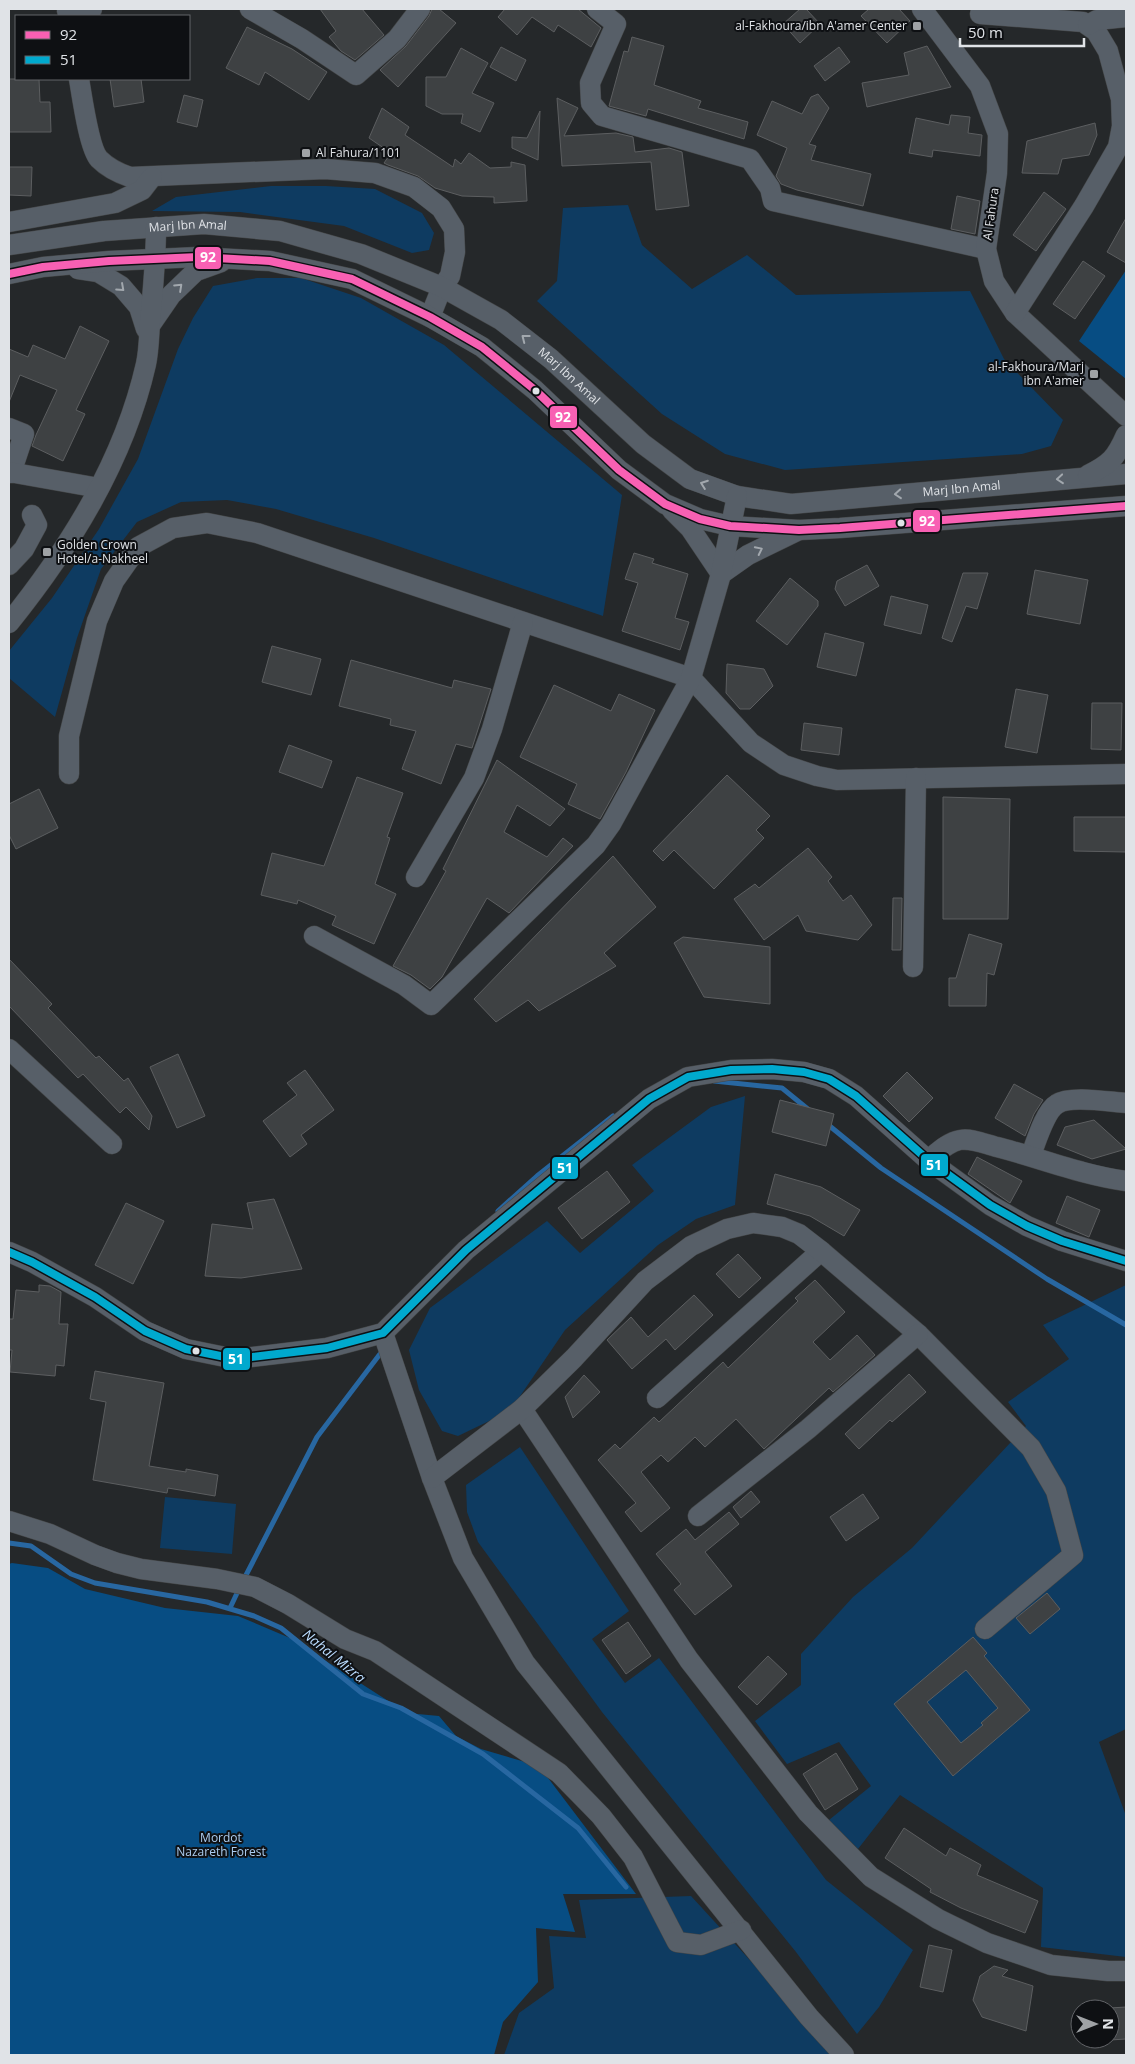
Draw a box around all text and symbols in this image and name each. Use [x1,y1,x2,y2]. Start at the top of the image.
legend [15,15,190,80]
scale bar [960,15,1084,47]
place label: al-Fakhoura/ibn A'amer Center [735,17,907,34]
marker: al-Fakhoura/ibn A'amer Center [911,20,923,32]
text: 50 m [968,22,1003,42]
text: 92 [60,24,77,44]
text: 51 [60,49,77,69]
place label: Al Fahura/1101 [316,144,401,161]
marker: Al Fahura/1101 [300,147,312,159]
street label: Al Fahura [978,187,1003,241]
street label: Marj Ibn Amal [148,215,228,236]
line badge: 92 [194,246,222,270]
text: 92 [200,247,216,266]
one-way arrow [116,283,125,292]
one-way arrow [174,284,183,293]
one-way arrow [521,335,530,344]
street label: Marj Ibn Amal [535,343,604,408]
place label: al-Fakhoura/Marj ibn A'amer [988,358,1084,389]
marker: al-Fakhoura/Marj ibn A'amer [1088,368,1100,380]
unlabelled marker [531,386,541,396]
line badge: 92 [549,405,578,429]
text: 92 [555,407,571,426]
one-way arrow [1056,473,1064,484]
street label: Marj Ibn Amal [922,476,1001,500]
one-way arrow [700,480,709,490]
one-way arrow [894,489,902,500]
line badge: 92 [912,509,941,533]
text: 92 [919,511,935,530]
unlabelled marker [896,518,906,528]
place label: Golden Crown Hotel/a-Nakheel [57,536,148,567]
marker: Golden Crown Hotel/a-Nakheel [41,546,53,558]
one-way arrow [753,546,762,556]
line badge: 51 [920,1153,949,1177]
text: 51 [926,1155,942,1174]
line badge: 51 [551,1156,579,1180]
text: 51 [557,1158,573,1177]
unlabelled marker [191,1346,201,1356]
line badge: 51 [222,1347,251,1371]
text: 51 [228,1349,244,1368]
water label: Nahal Mizra [299,1624,370,1687]
park label: Mordot Nazareth Forest [176,1829,266,1860]
north arrow [1070,1999,1120,2049]
text: N [1099,2018,1118,2030]

